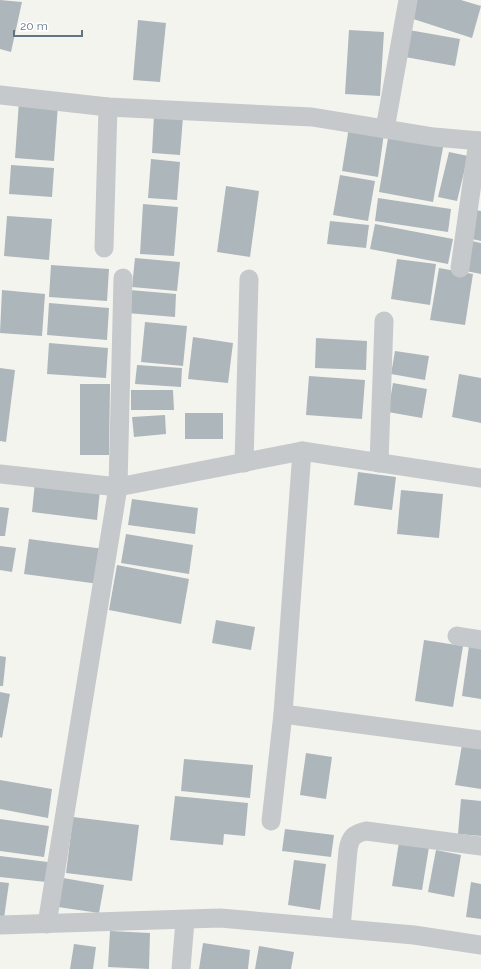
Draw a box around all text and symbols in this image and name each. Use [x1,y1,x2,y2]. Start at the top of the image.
scale bar [14,12,82,38]
text: 20 m [20,19,48,33]

